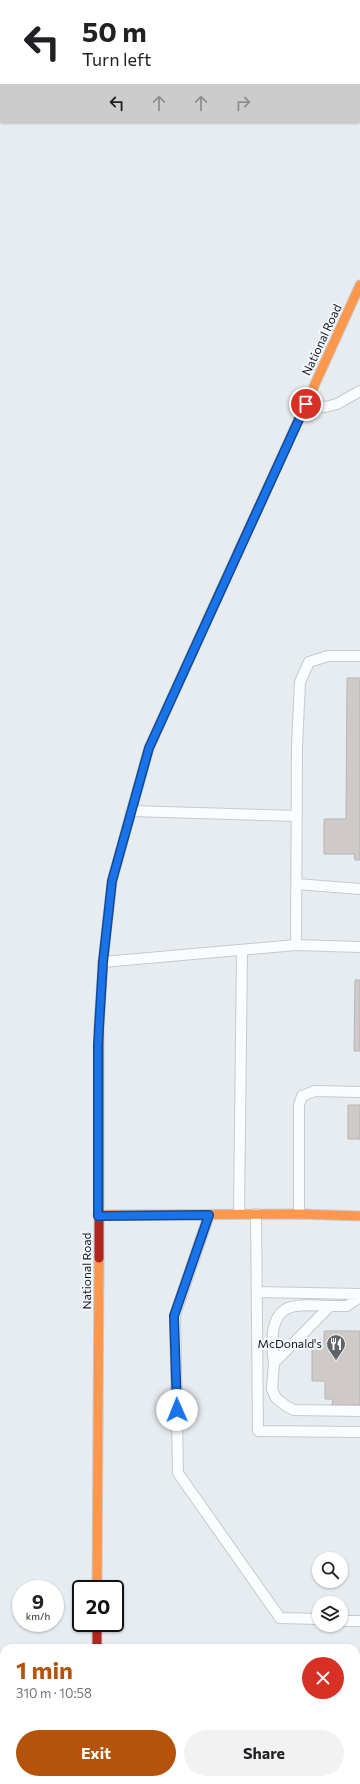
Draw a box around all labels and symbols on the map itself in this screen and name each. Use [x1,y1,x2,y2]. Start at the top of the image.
street label: National Road [298,302,344,377]
pin [289,387,323,421]
street label: National Road [79,1232,93,1310]
restaurant icon: McDonald's [325,1333,347,1361]
place label: McDonald's [258,1336,322,1350]
position arrow [156,1389,198,1431]
speed limit sign: 20 [72,1580,124,1632]

